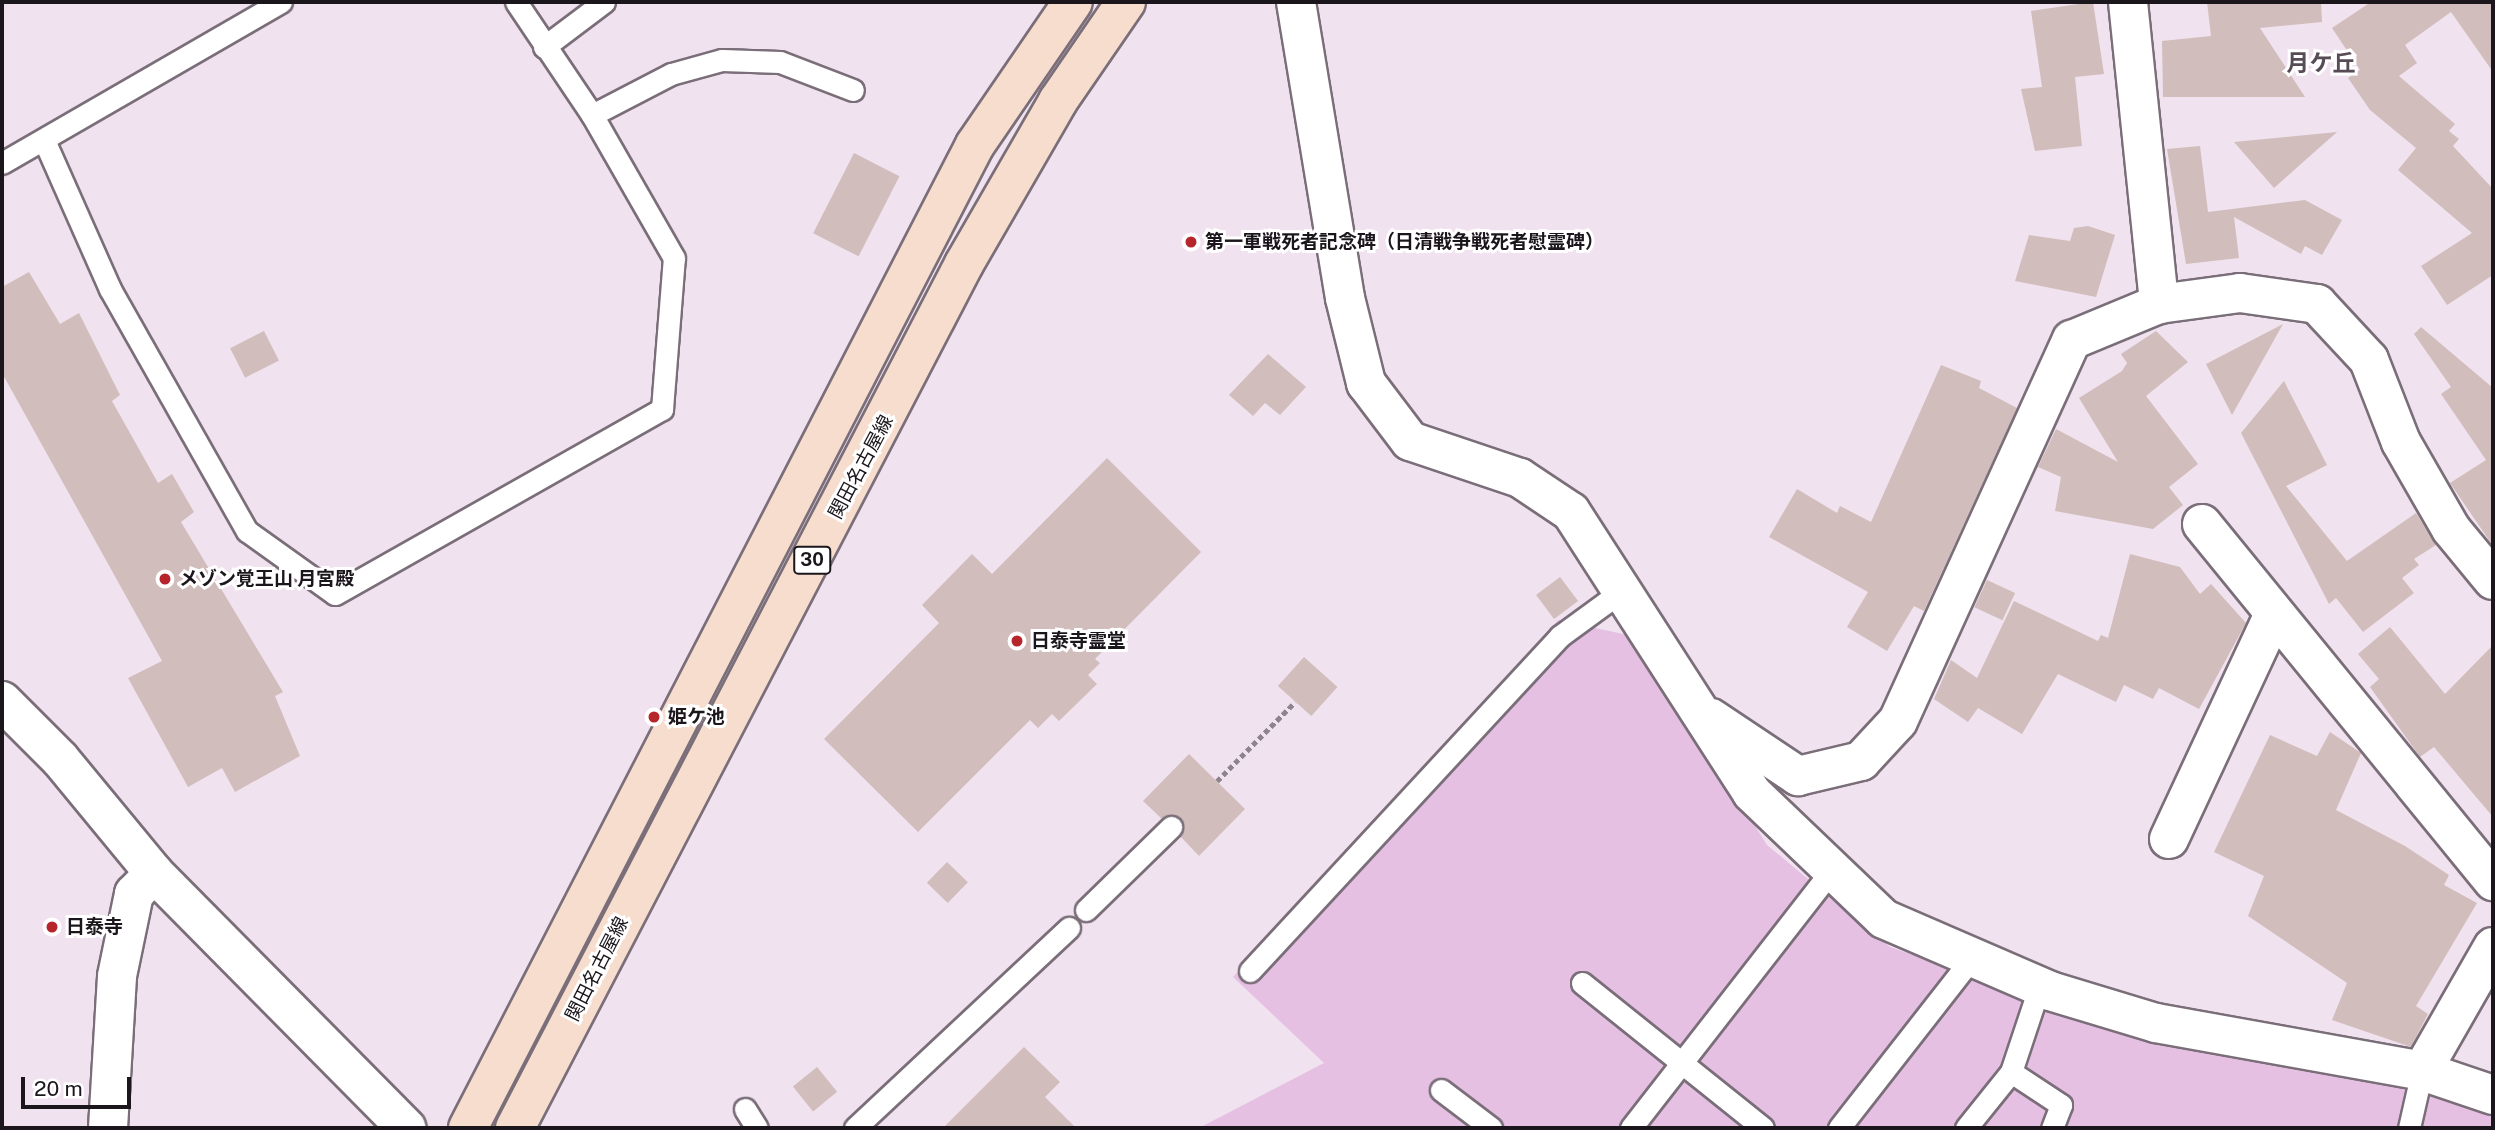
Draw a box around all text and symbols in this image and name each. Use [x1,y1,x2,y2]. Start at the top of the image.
district label: 月ケ丘 [2287,49,2355,77]
place label: 第一軍戦死者記念碑（日清戦争戦死者慰霊碑） [1205,231,1604,253]
marker: 第一軍戦死者記念碑（日清戦争戦死者慰霊碑） [1183,234,1199,250]
street label: 関田名古屋線 [824,411,898,523]
road number: 30 [793,546,831,574]
place label: メゾン覚王山 月宮殿 [179,568,354,590]
marker: メゾン覚王山 月宮殿 [157,571,173,587]
place label: 日泰寺霊堂 [1031,630,1126,652]
marker: 日泰寺霊堂 [1009,633,1025,649]
place label: 姫ケ池 [668,706,725,728]
marker: 姫ケ池 [646,709,662,725]
street label: 関田名古屋線 [561,913,633,1025]
place label: 日泰寺 [66,916,123,938]
marker: 日泰寺 [44,919,60,935]
scale bar [24,1064,135,1108]
text: 20 m [34,1076,83,1101]

